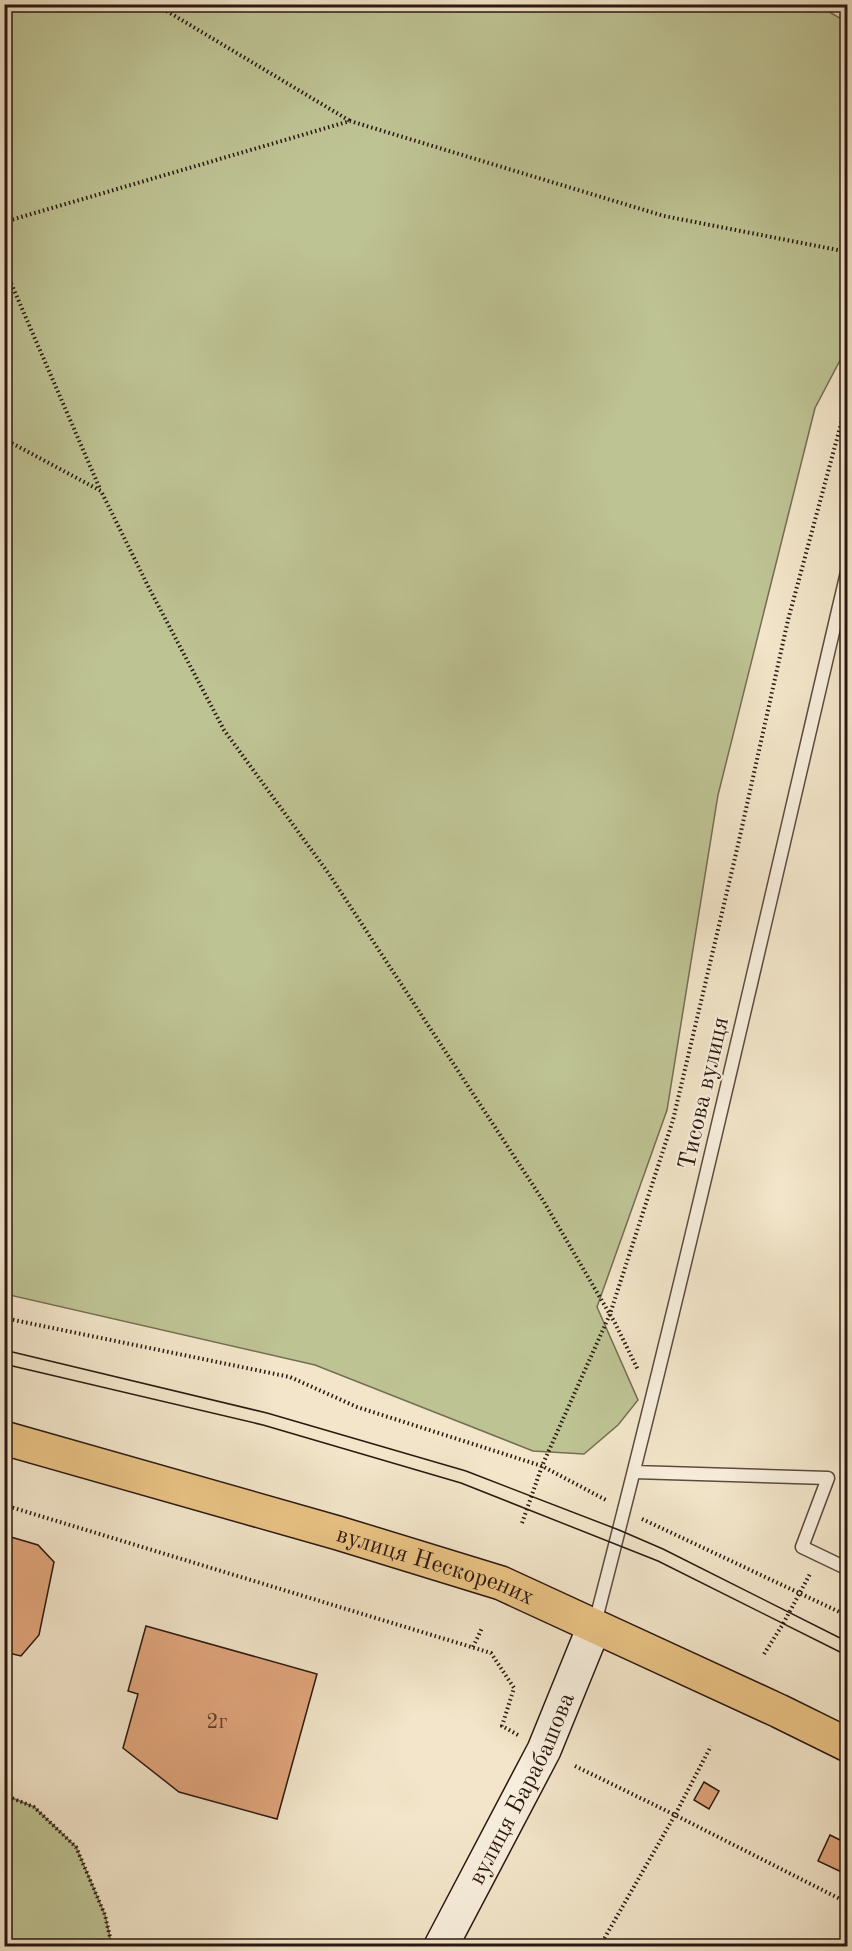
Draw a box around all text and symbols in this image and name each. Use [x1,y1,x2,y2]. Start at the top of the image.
street label: Тисова вулиця [676,1015,734,1172]
street label: вулиця Нескорених [333,1523,538,1611]
street label: вулиця Барабашова [465,1690,580,1889]
house number: 2г [206,1712,228,1733]

